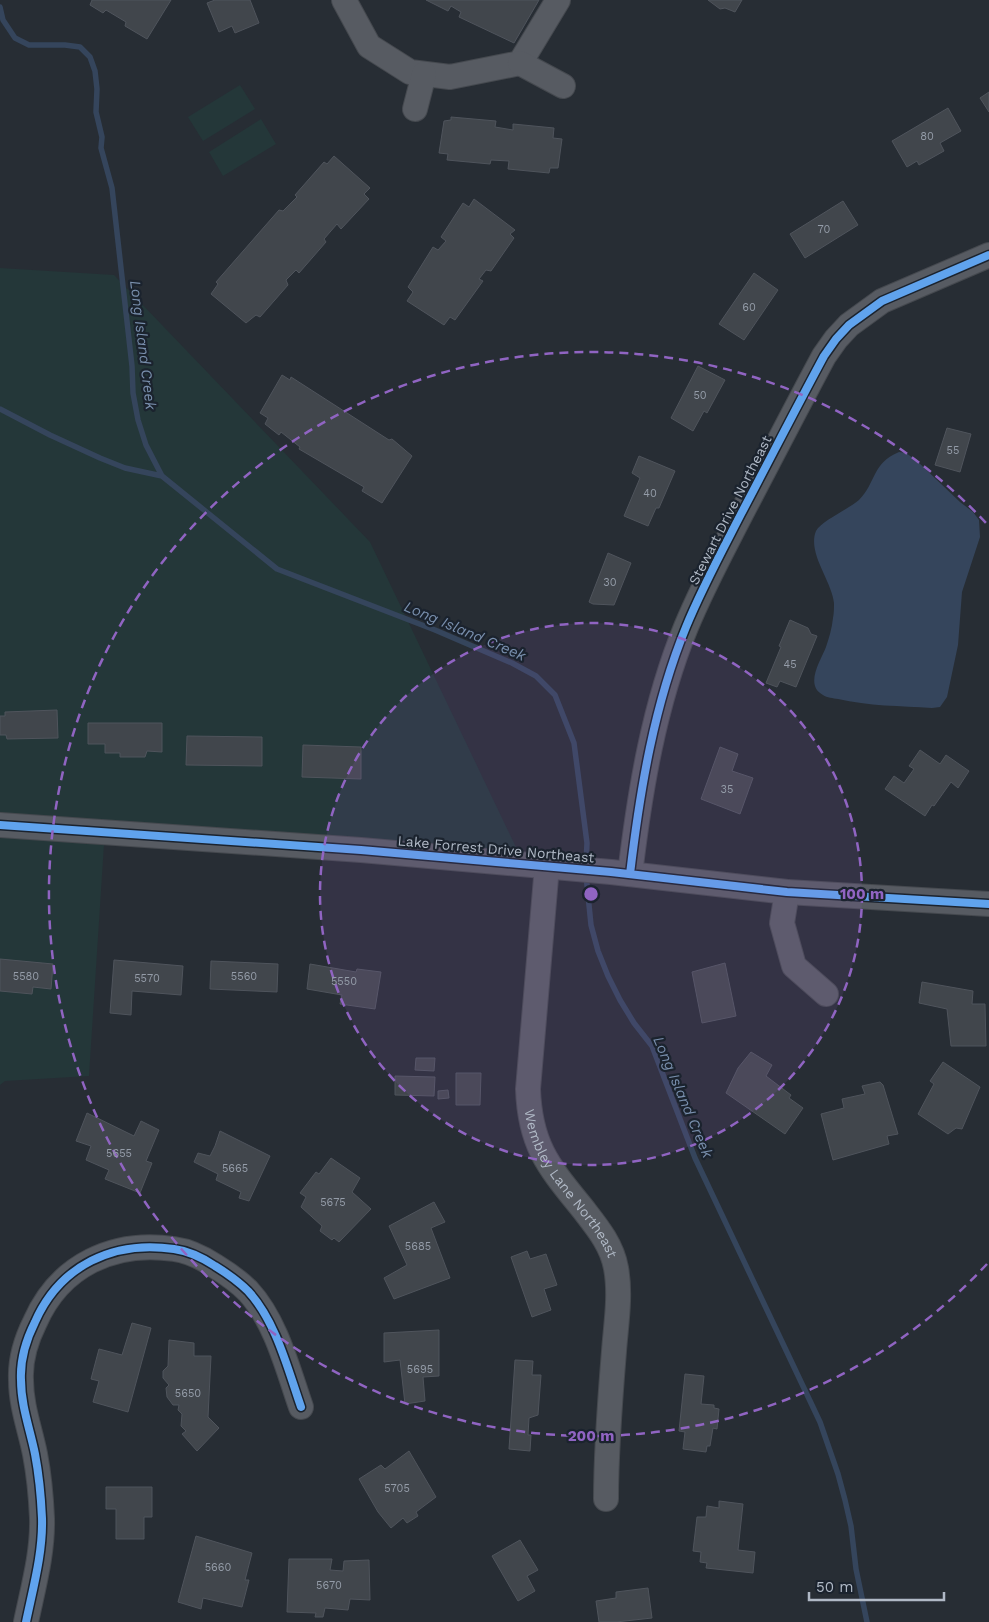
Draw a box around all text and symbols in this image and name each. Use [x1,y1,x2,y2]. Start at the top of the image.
house number: 80 [920,130,934,143]
house number: 70 [818,223,831,236]
water label: Long Island Creek [126,279,160,412]
house number: 60 [742,301,756,314]
house number: 50 [693,389,707,402]
street label: Stewart Drive Northeast [685,433,775,587]
house number: 55 [947,444,959,457]
house number: 40 [643,487,657,500]
house number: 30 [603,576,617,589]
water label: Long Island Creek [401,597,529,665]
house number: 45 [783,658,797,671]
house number: 35 [721,783,733,796]
street label: Lake Forrest Drive Northeast [397,832,595,866]
centre of rings [582,885,600,903]
text: 100 m [840,885,884,903]
house number: 5580 [13,970,39,983]
house number: 5560 [231,970,257,983]
house number: 5570 [134,972,160,985]
house number: 5550 [331,975,357,988]
water label: Long Island Creek [649,1033,717,1161]
street label: Wembley Lane Northeast [522,1108,621,1260]
house number: 5655 [106,1147,132,1160]
house number: 5665 [222,1162,248,1175]
house number: 5675 [320,1196,346,1209]
house number: 5685 [405,1240,431,1253]
house number: 5695 [407,1363,433,1376]
house number: 5650 [175,1387,201,1400]
text: 200 m [568,1427,614,1445]
house number: 5705 [384,1482,410,1495]
house number: 5660 [205,1561,231,1574]
scale bar [809,1570,944,1602]
text: 50 m [816,1578,853,1596]
house number: 5670 [316,1579,342,1592]

